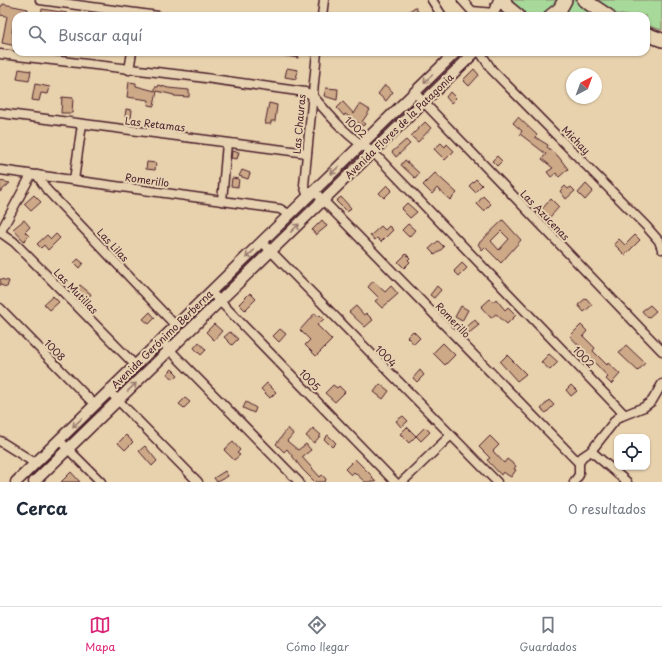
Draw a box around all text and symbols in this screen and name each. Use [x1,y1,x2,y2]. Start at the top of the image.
search box [12,12,650,56]
icon: search [26,23,48,45]
text: Buscar aquí [58,23,142,46]
north arrow [566,68,602,104]
street label: Avenida Flores de la Patagonia [341,69,457,182]
one-way arrow [423,74,433,84]
street label: Las Chauras [288,93,309,154]
street label: Las Retamas [124,112,186,135]
street label: 1002 [342,113,371,141]
street label: Michay [558,122,594,158]
one-way arrow [330,165,340,175]
street label: Romerillo [124,169,171,190]
street label: Las Azucenas [517,186,574,244]
one-way arrow [290,223,300,233]
street label: Las Lilas [94,225,133,265]
one-way arrow [245,249,255,259]
street label: Las Mutillas [51,265,102,317]
street label: Avenida Gerónimo Berberna [107,285,216,391]
street label: Romerillo [432,298,475,341]
street label: 1008 [41,336,69,364]
street label: 1004 [372,341,401,370]
street label: 1002 [570,342,599,371]
street label: 1005 [296,366,324,394]
one-way arrow [127,383,137,392]
one-way arrow [72,418,82,427]
map controls [614,434,650,470]
button: locate [614,434,650,470]
text: Cerca [16,495,67,521]
text: 0 resultados [568,499,646,518]
tab: Mapa [85,614,116,655]
tab: Cómo llegar [286,614,349,655]
tab: Guardados [519,614,577,655]

